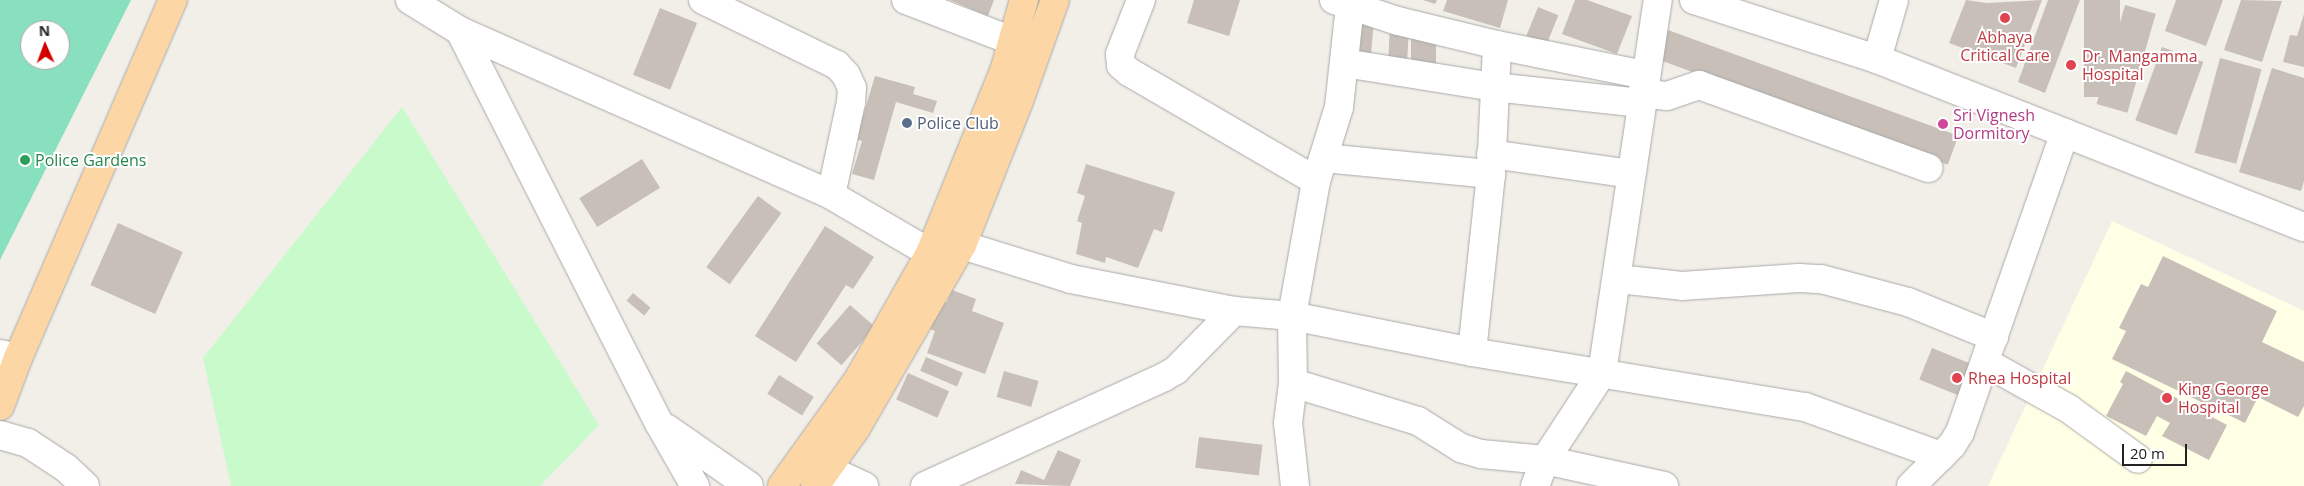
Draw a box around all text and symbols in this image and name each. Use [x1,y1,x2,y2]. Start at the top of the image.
marker: Abhaya Critical Care [1998,11,2012,25]
north arrow [20,20,70,70]
text: N [38,21,51,40]
place label: Abhaya Critical Care [1960,27,2050,65]
place label: Dr. Mangamma Hospital [2082,46,2198,84]
marker: Dr. Mangamma Hospital [2064,58,2078,72]
place label: Sri Vignesh Dormitory [1953,105,2035,143]
place label: Police Club [917,113,999,133]
marker: Police Club [901,117,913,129]
marker: Sri Vignesh Dormitory [1937,118,1949,130]
place label: Police Gardens [35,150,146,170]
marker: Police Gardens [19,154,31,166]
place label: Rhea Hospital [1968,368,2071,388]
marker: Rhea Hospital [1950,371,1964,385]
place label: King George Hospital [2178,379,2269,417]
marker: King George Hospital [2160,391,2174,405]
scale bar [2124,434,2189,466]
text: 20 m [2130,443,2165,463]

